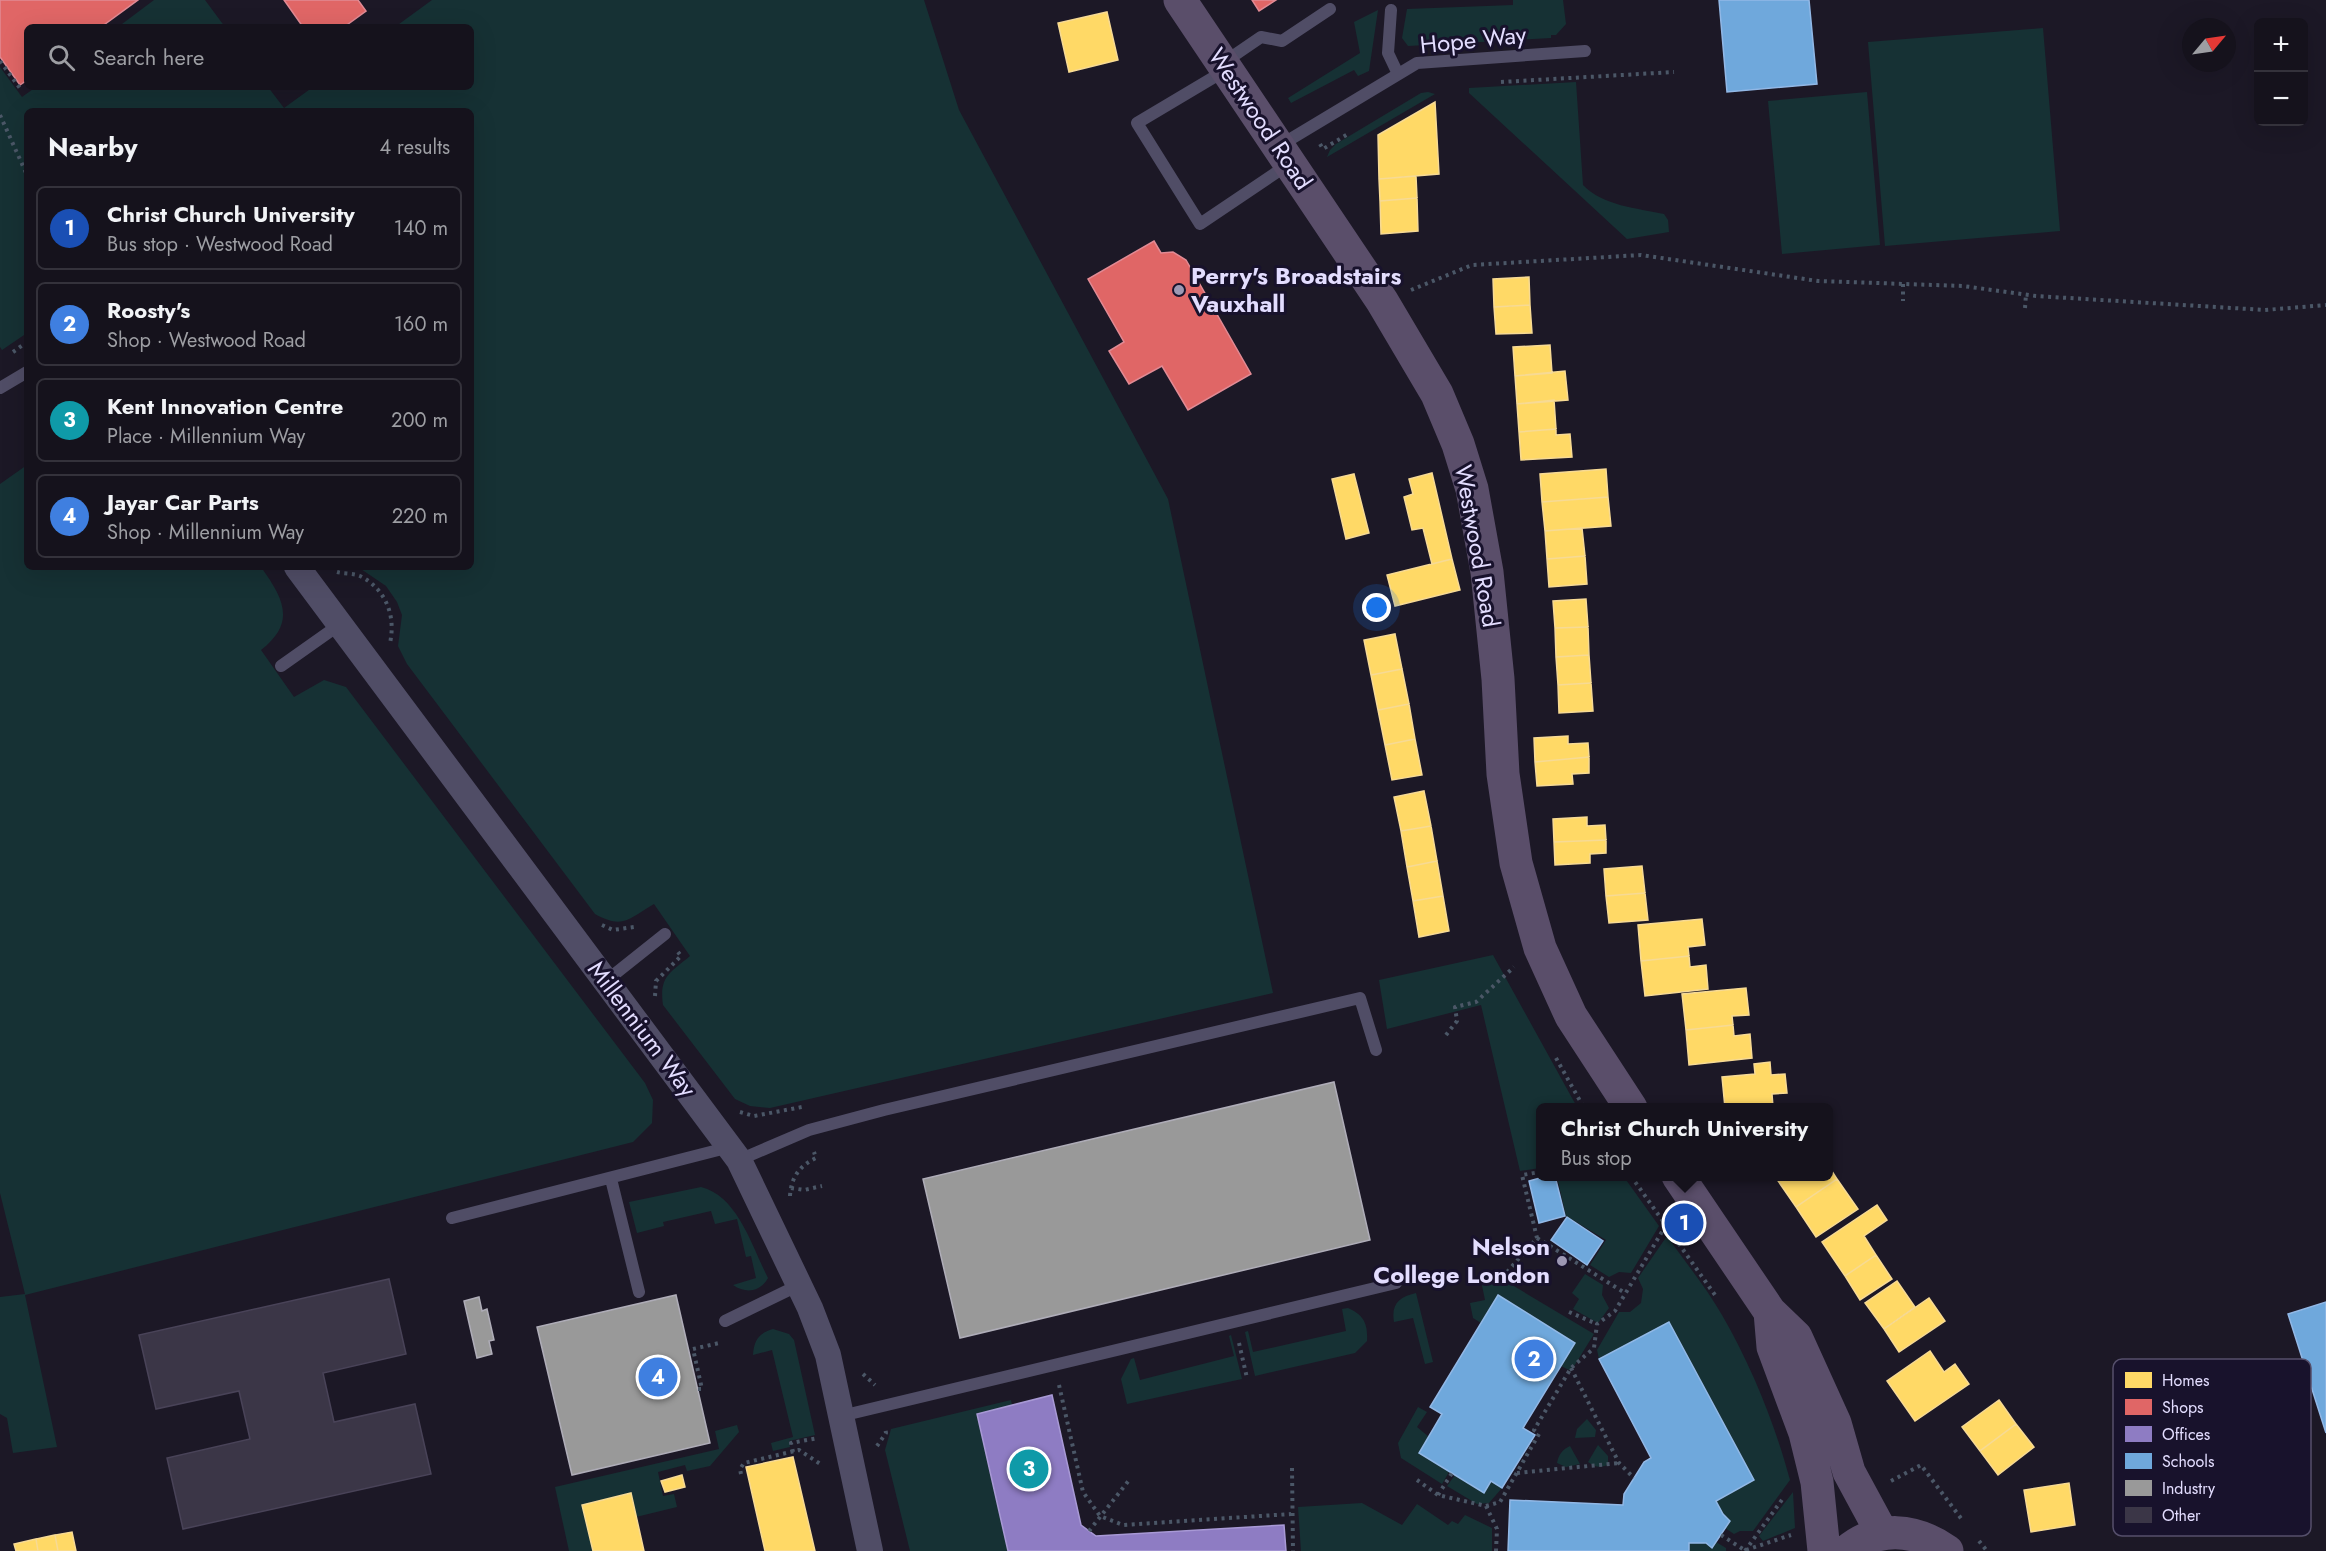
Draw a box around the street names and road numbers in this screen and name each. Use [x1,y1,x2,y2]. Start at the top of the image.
street label: Hope Way [1418,16,1528,62]
street label: Westwood Road [1200,41,1321,197]
street label: Westwood Road [1446,462,1509,630]
street label: Millennium Way [580,953,706,1104]

